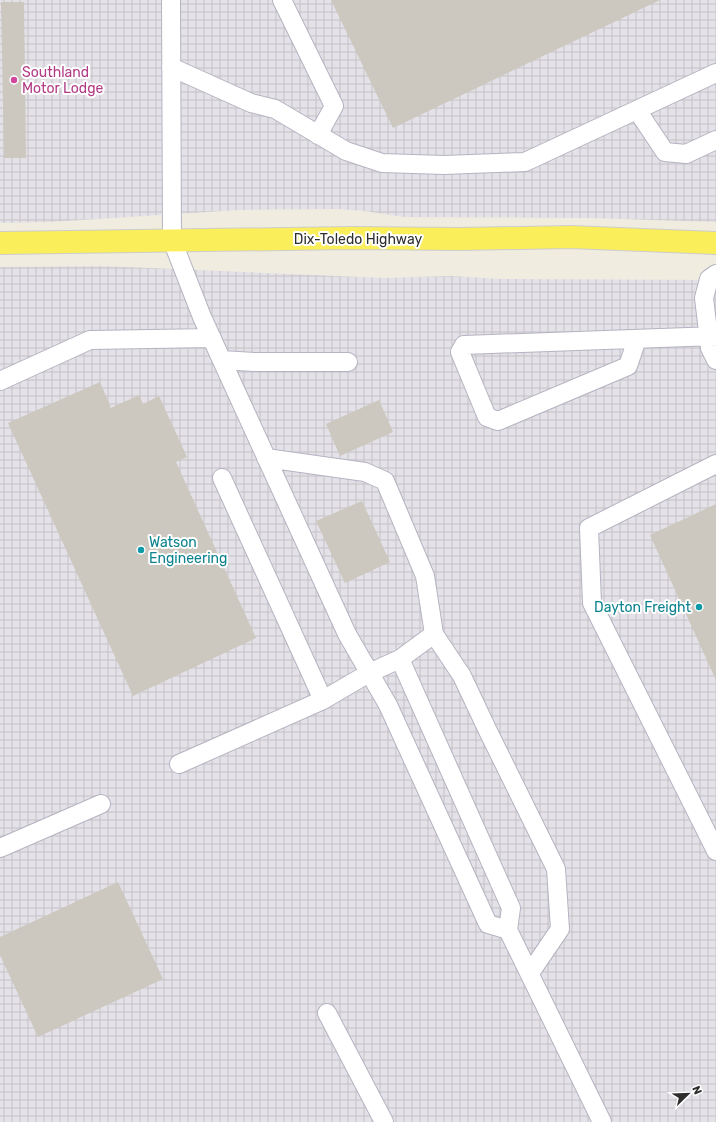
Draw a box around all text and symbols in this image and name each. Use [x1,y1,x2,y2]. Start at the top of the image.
place label: Southland Motor Lodge [22,64,103,97]
marker: Southland Motor Lodge [9,75,19,85]
street label: Dix-Toledo Highway [294,231,422,248]
place label: Watson Engineering [149,534,227,567]
marker: Watson Engineering [136,545,146,555]
place label: Dayton Freight [594,599,692,616]
marker: Dayton Freight [694,602,704,612]
north arrow [668,1074,708,1114]
text: N [689,1084,704,1097]

